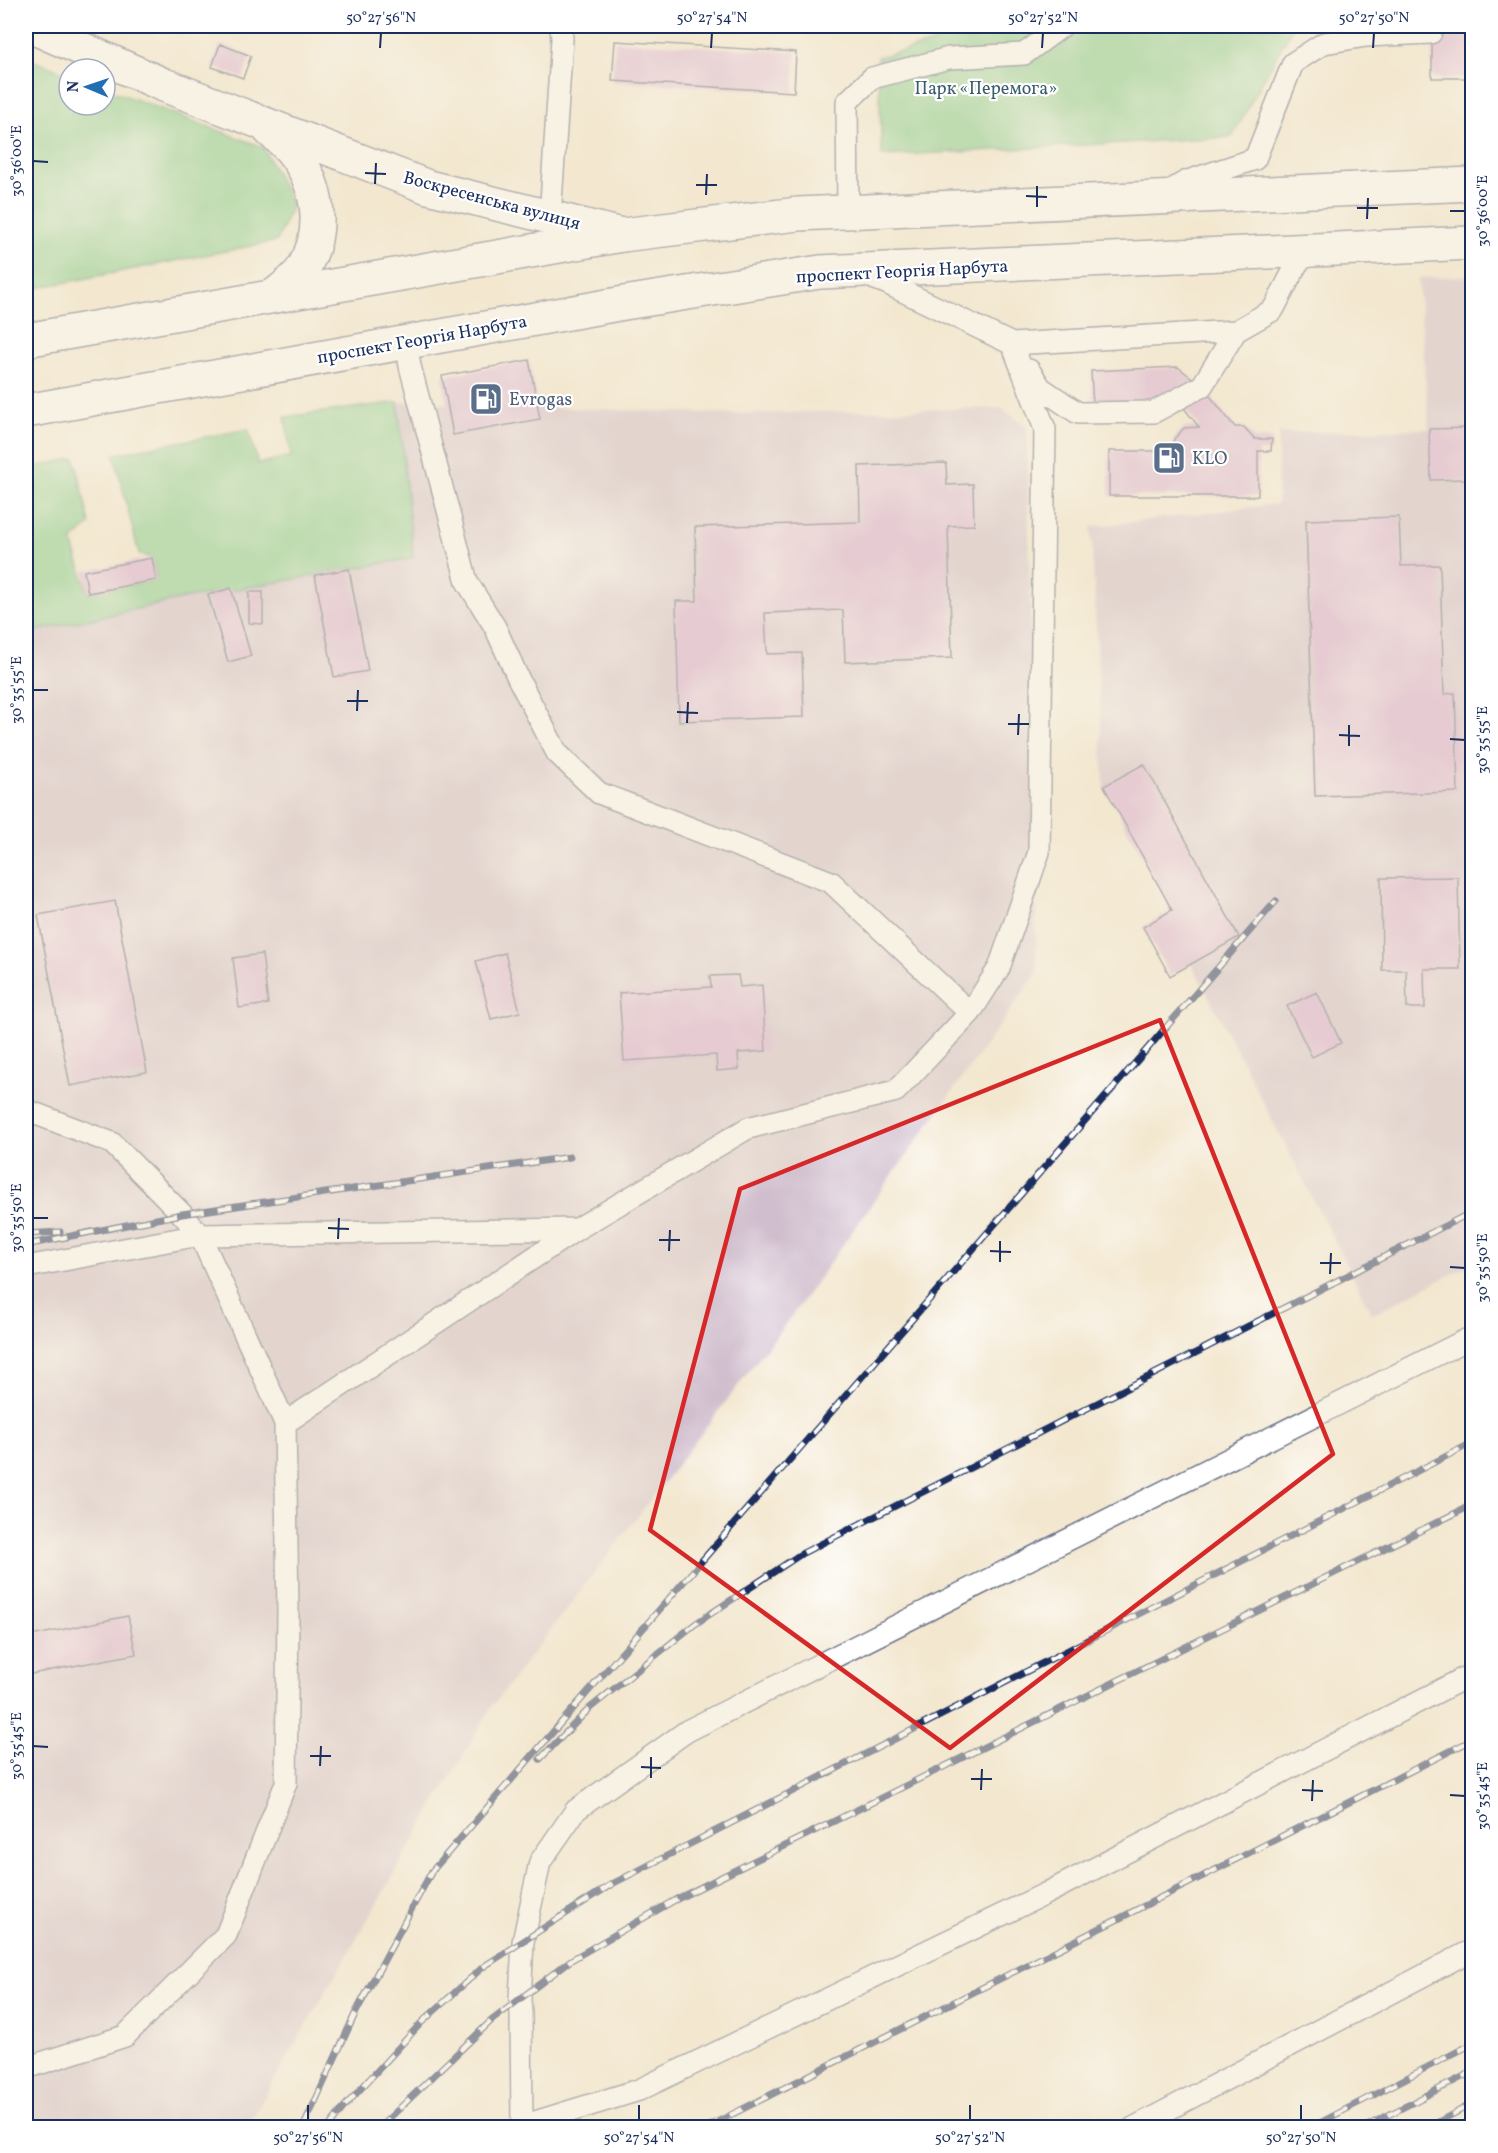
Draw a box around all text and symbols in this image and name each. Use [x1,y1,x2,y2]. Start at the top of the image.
text: 50°27'56"N [346,8,416,29]
text: 50°27'54"N [676,8,748,29]
text: 50°27'52"N [1008,8,1078,29]
text: 50°27'50"N [1339,8,1409,29]
north arrow [57,57,117,117]
park label: Парк «Перемога» [915,77,1057,102]
text: N [63,80,85,93]
text: 30°36'00"E [7,125,28,197]
street label: Воскресенська вулиця [400,166,583,237]
text: 30°36'00"E [1473,175,1494,247]
street label: проспект Георгія Нарбута [795,254,1009,291]
street label: проспект Георгія Нарбута [315,310,529,371]
fuel station icon: Evrogas [468,381,504,417]
place label: Evrogas [509,388,572,413]
fuel station icon: KLO [1151,440,1187,476]
place label: KLO [1192,447,1227,472]
text: 30°35'55"E [7,656,28,724]
text: 30°35'55"E [1473,706,1494,774]
text: 30°35'50"E [7,1183,28,1253]
text: 30°35'50"E [1473,1233,1494,1303]
text: 30°35'45"E [7,1712,28,1780]
text: 30°35'45"E [1473,1762,1494,1830]
text: 50°27'56"N [273,2128,343,2149]
text: 50°27'54"N [603,2128,675,2149]
text: 50°27'52"N [935,2128,1005,2149]
text: 50°27'50"N [1266,2128,1336,2149]

